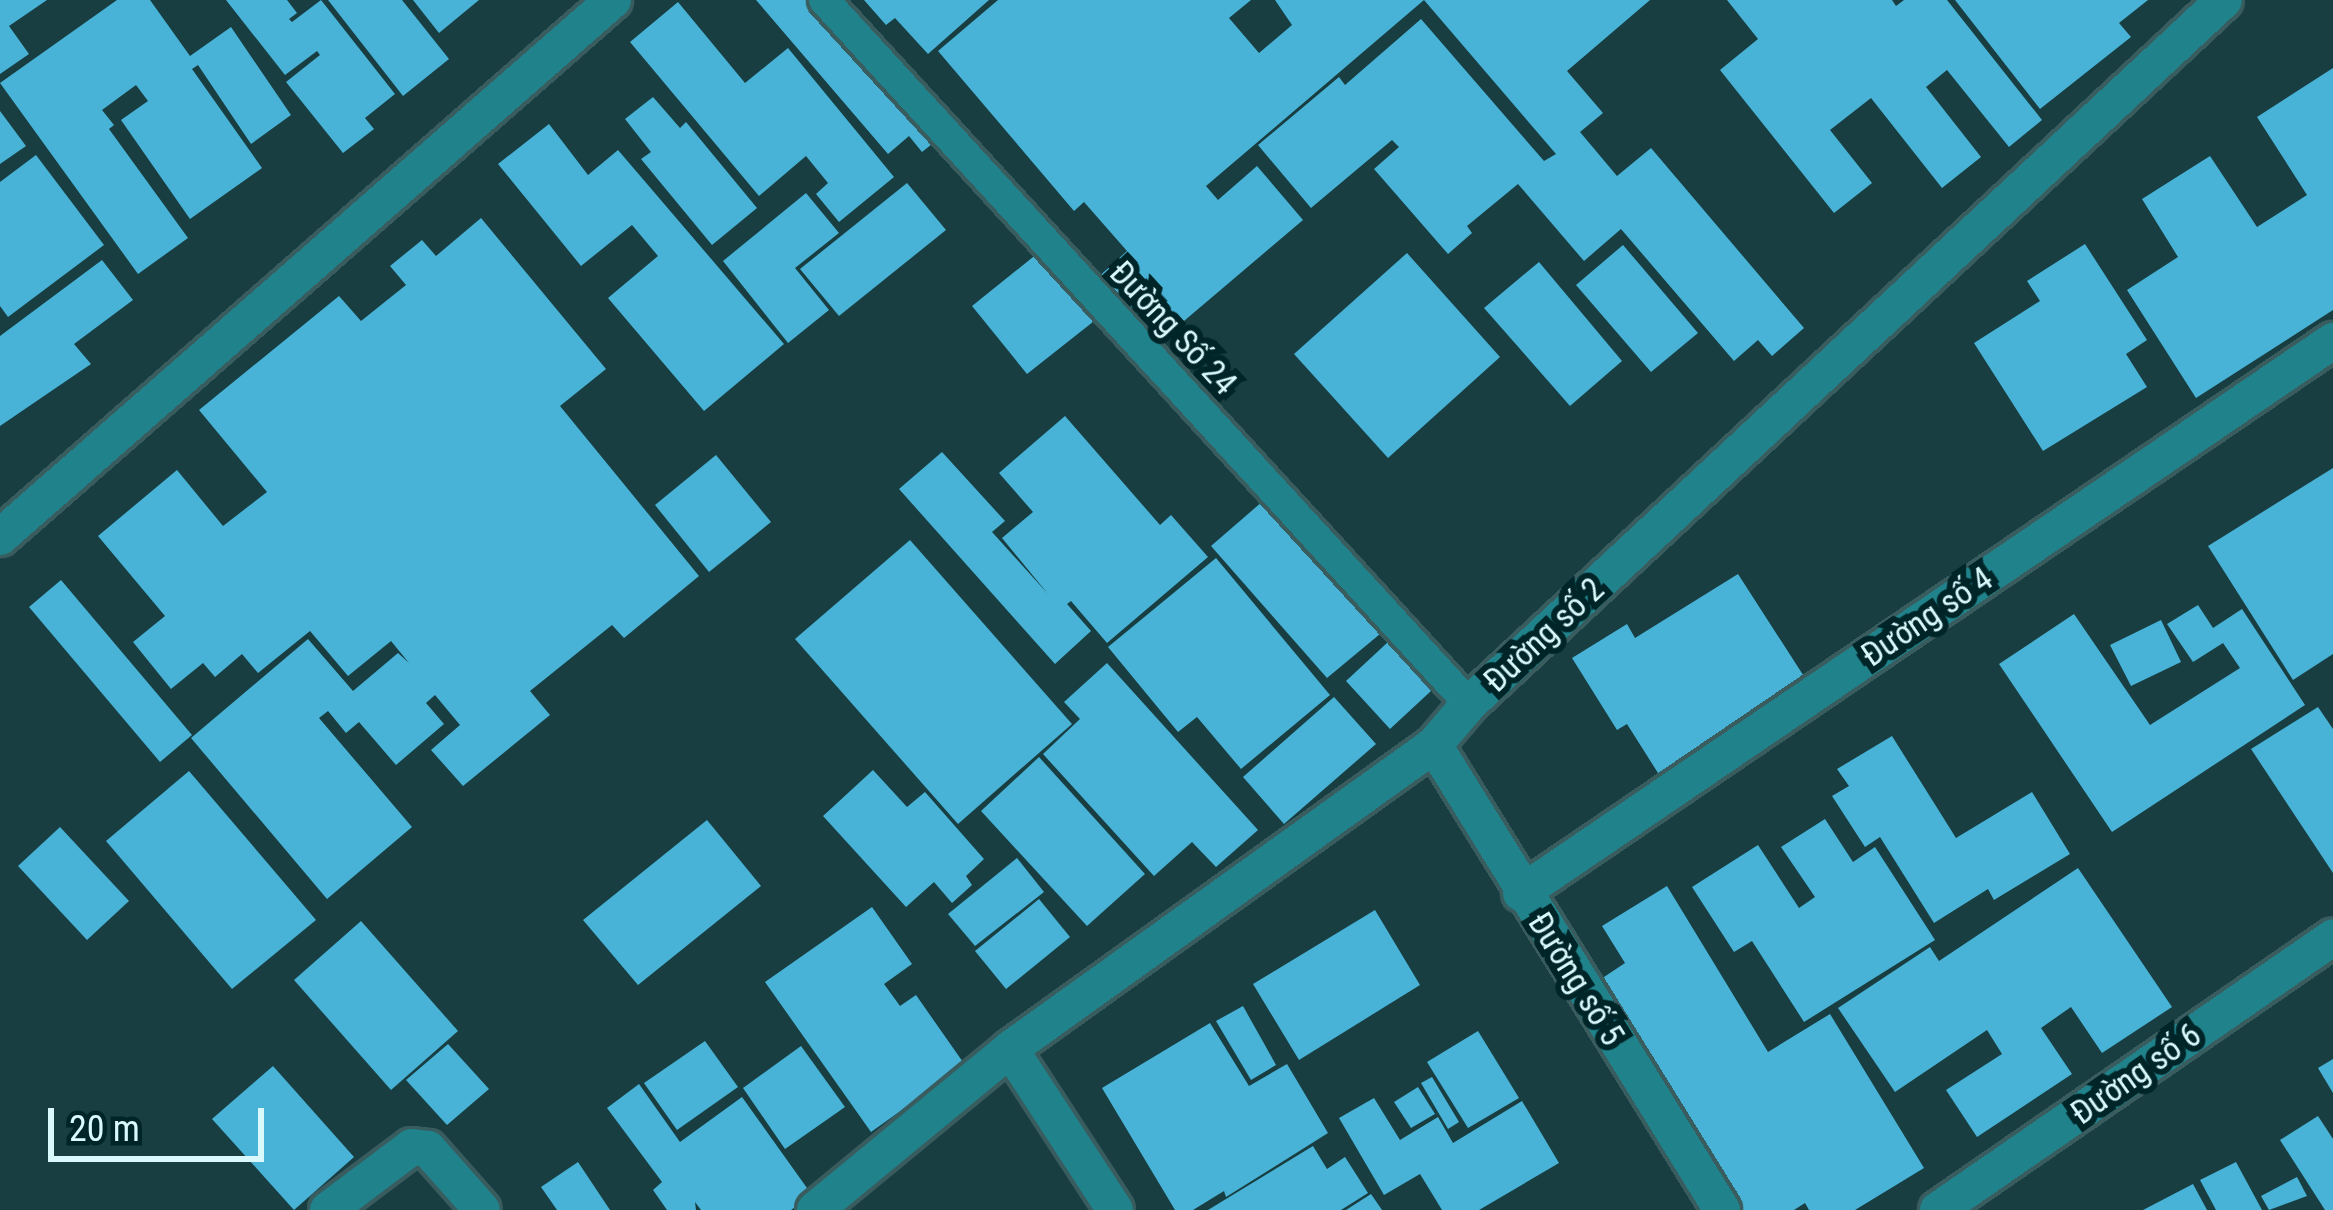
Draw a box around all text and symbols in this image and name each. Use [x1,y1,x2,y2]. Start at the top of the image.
street label: Đường Số 24 [1101,253,1245,403]
street label: Đường số 4 [1854,559,2000,675]
street label: Đường số 2 [1476,570,1612,700]
street label: Đường số 5 [1520,905,1632,1053]
street label: Đường số 6 [2063,1015,2209,1133]
scale bar [54,1084,270,1158]
text: 20 m [69,1108,140,1150]

